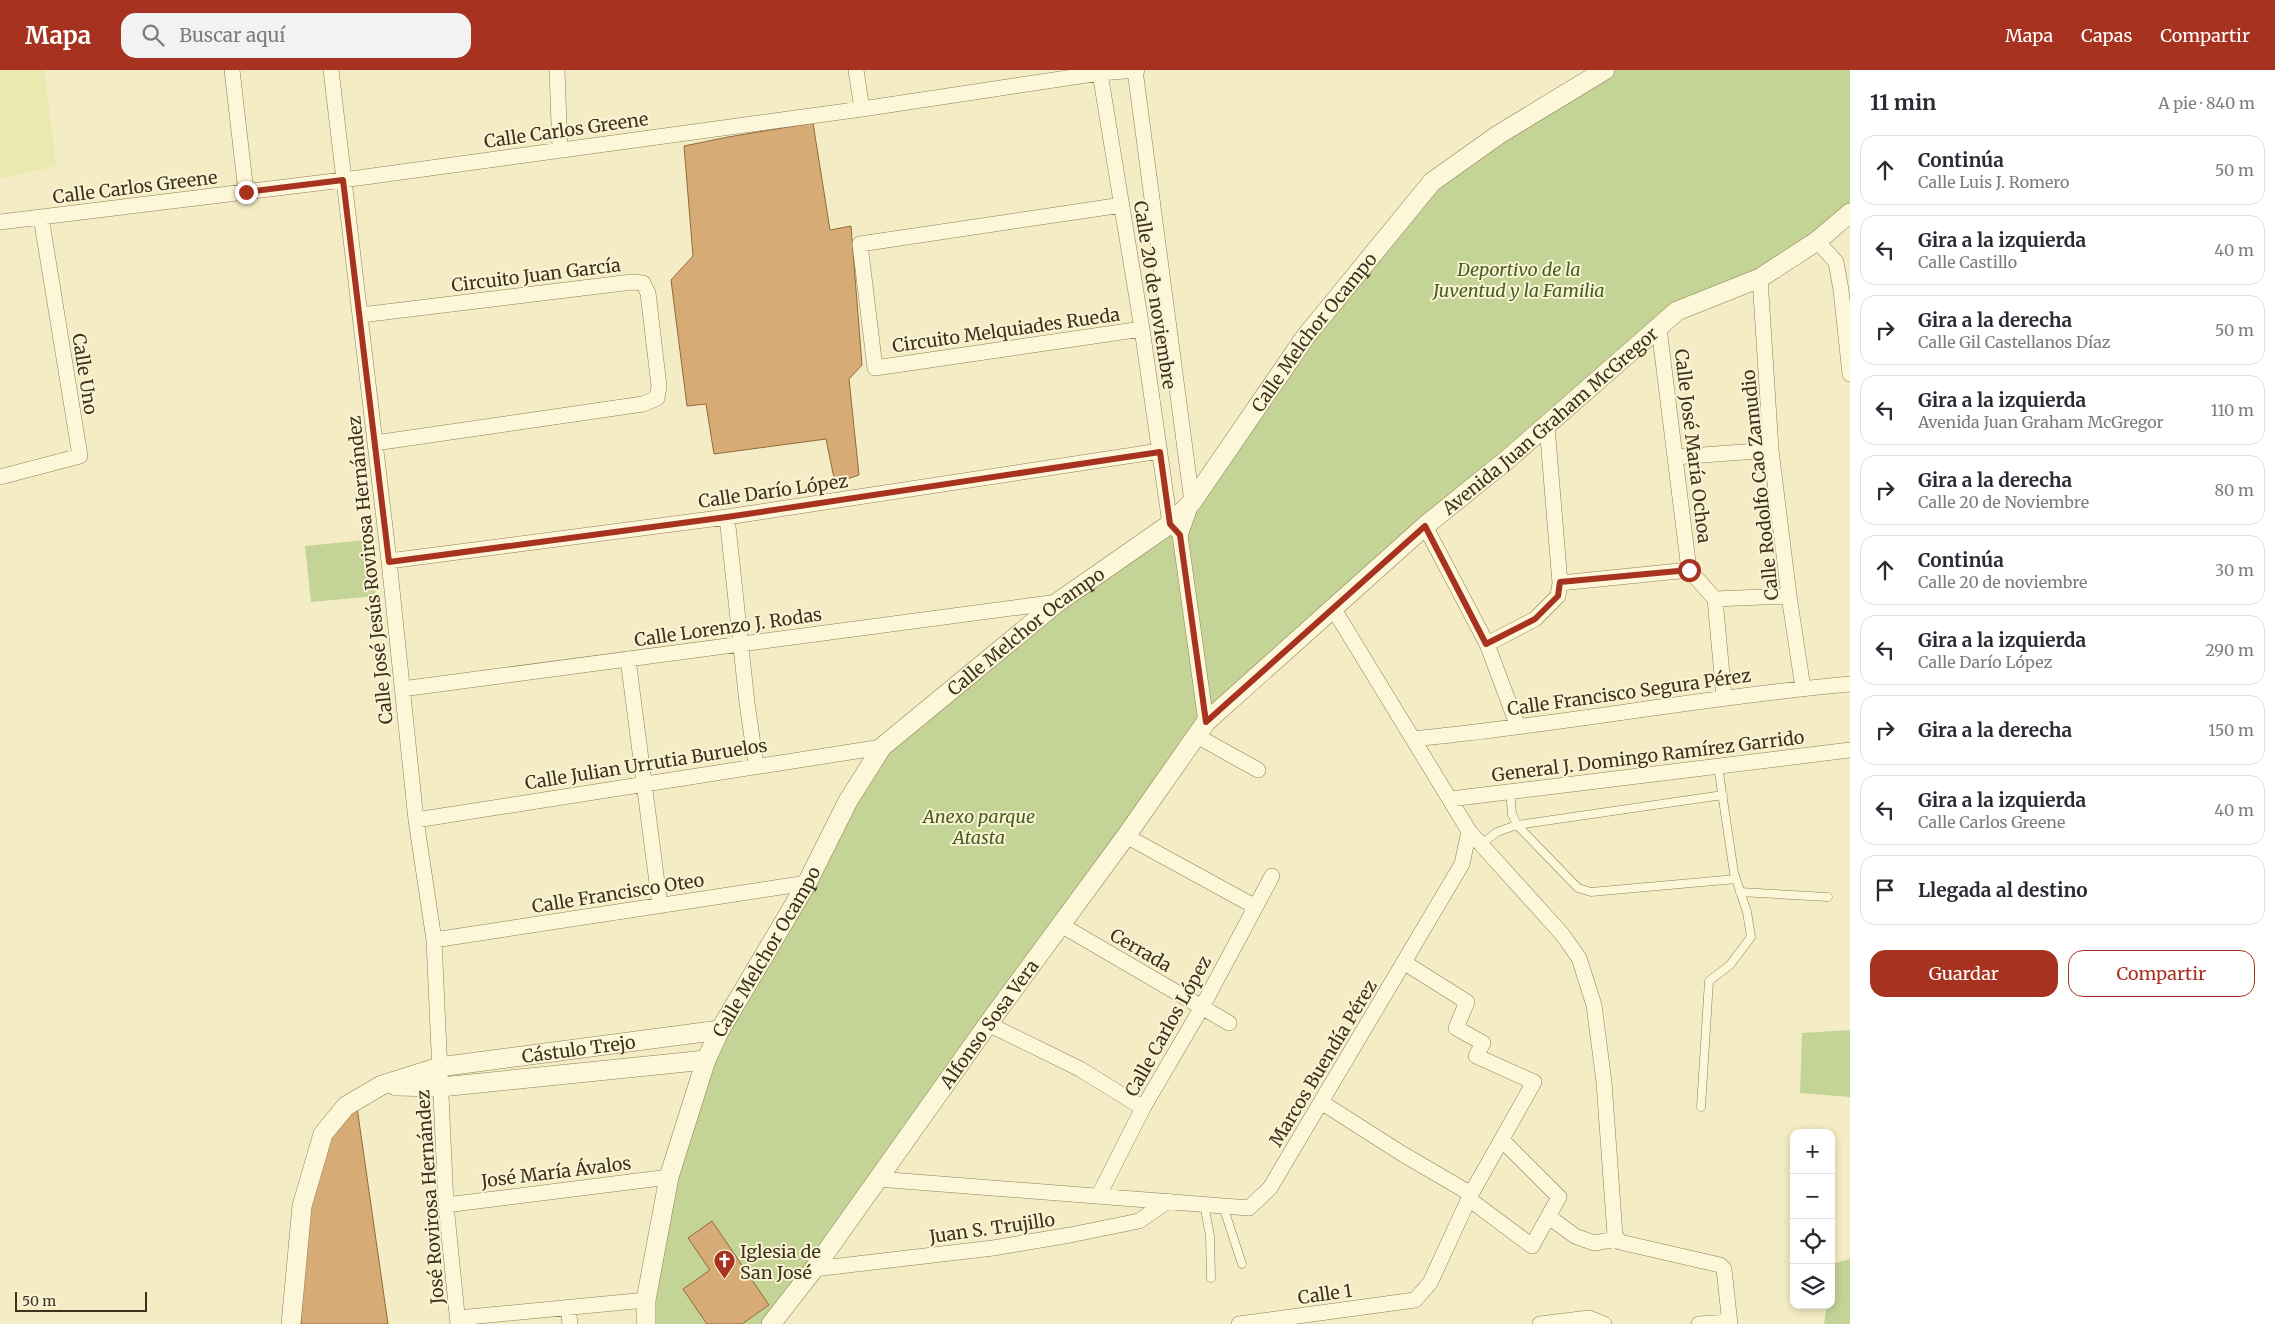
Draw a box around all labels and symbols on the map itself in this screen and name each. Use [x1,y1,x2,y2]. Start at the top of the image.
street label: Calle Carlos Greene [482,107,650,153]
street label: Calle Carlos Greene [51,165,219,209]
route end [235,181,258,204]
street label: Calle 20 de noviembre [1129,199,1181,391]
street label: Calle Melchor Ocampo [1246,248,1381,416]
street label: Circuito Juan García [450,253,622,297]
park label: Deportivo de la Juventud y la Familia [1431,258,1605,302]
street label: Circuito Melquiades Rueda [891,303,1122,357]
street label: Avenida Juan Graham McGregor [1436,322,1662,520]
street label: Calle Uno [67,332,103,416]
street label: Calle José María Ochoa [1670,348,1716,545]
street label: Calle Rodolfo Cao Zamudio [1736,369,1784,601]
street label: Calle José Jesús Rovirosa Hernández [342,414,398,725]
street label: Calle Darío López [697,469,850,513]
route start [1678,559,1701,582]
street label: Calle Melchor Ocampo [942,562,1109,700]
street label: Calle Lorenzo J. Rodas [633,602,823,652]
street label: Calle Francisco Segura Pérez [1506,663,1752,720]
street label: General J. Domingo Ramírez Garrido [1490,725,1806,787]
street label: Calle Julian Urrutia Buruelos [523,733,769,795]
park label: Anexo parque Atasta [921,805,1035,849]
street label: Calle Melchor Ocampo [707,862,825,1040]
street label: Calle Francisco Oteo [530,868,706,918]
street label: Cerrada [1106,923,1176,977]
street label: Calle Carlos López [1120,951,1216,1100]
street label: Alfonso Sosa Vera [934,954,1043,1094]
street label: Marcos Buendía Pérez [1264,975,1382,1151]
street label: Cástulo Trejo [520,1030,637,1067]
street label: José Rovirosa Hernández [411,1089,449,1306]
street label: José María Ávalos [479,1151,632,1193]
street label: Juan S. Trujillo [927,1208,1056,1248]
place label: Iglesia de San José [740,1240,821,1284]
church icon: Iglesia de San José [712,1249,736,1280]
street label: Calle 1 [1296,1279,1354,1309]
scale bar [15,1289,148,1312]

